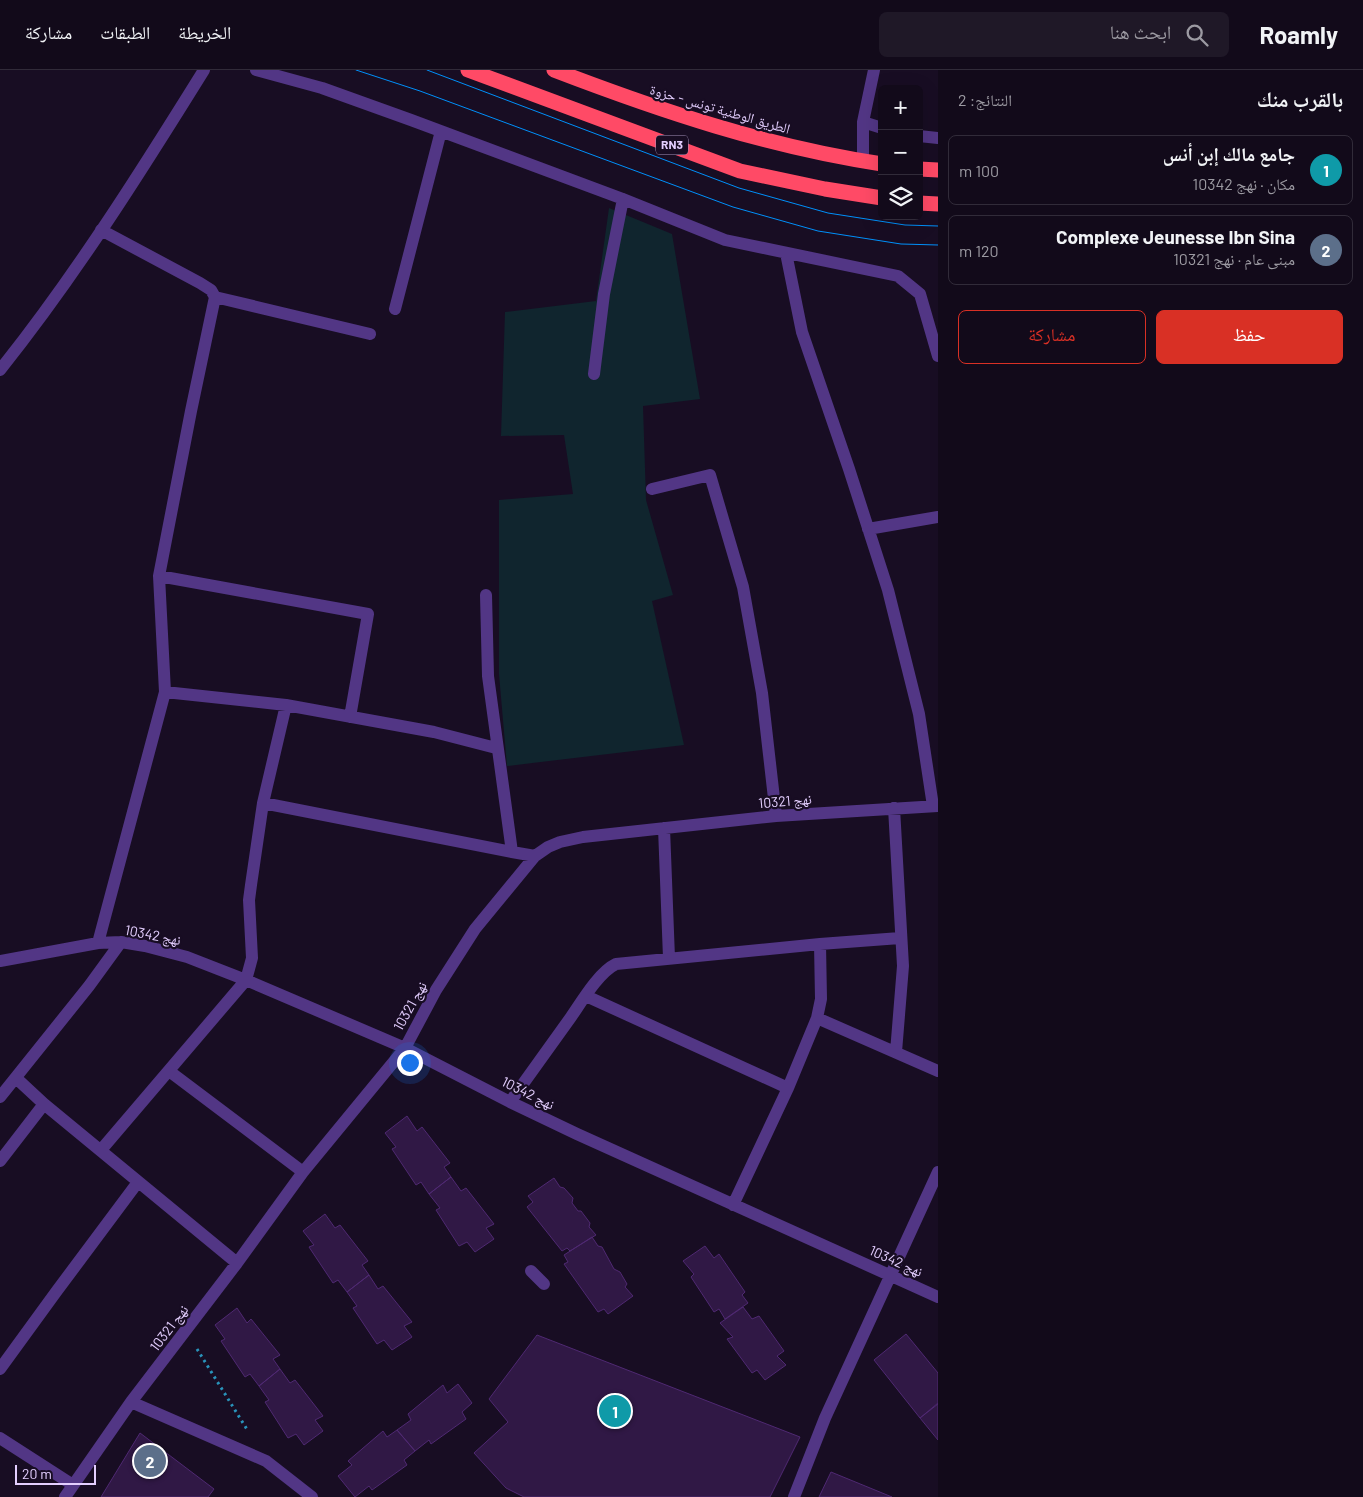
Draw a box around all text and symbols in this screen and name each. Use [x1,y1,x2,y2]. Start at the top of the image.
search box [879,12,1229,57]
text: ابحث هنا [1110,20,1171,43]
text: Roamly [1259,20,1338,49]
text: مشاركة [25,21,72,43]
text: الطبقات [100,21,150,43]
text: الخريطة [178,21,231,43]
icon: search [1183,21,1211,49]
street label: الطريق الوطنية تونس - حزوة [648,80,792,139]
map controls [878,85,923,220]
button: + [878,85,923,130]
text: بالقرب منك [1257,86,1343,111]
text: النتائج: 2 [958,90,1012,109]
button: − [878,130,923,175]
road number: RN3 [656,136,688,154]
text: جامع مالك إبن أنس [1163,142,1295,165]
text: 100 m [959,161,999,180]
text: 1 [1323,161,1329,180]
text: مكان · نهج 10342 [1193,174,1295,193]
button: layers [878,175,923,220]
text: Complexe Jeunesse Ibn Sina [1056,225,1295,248]
text: 120 m [959,241,999,260]
text: 2 [1322,241,1330,260]
text: مبنى عام · نهج 10321 [1173,249,1295,268]
button: مشاركة [958,310,1146,364]
button: حفظ [1156,310,1343,364]
street label: نهج 10321 [758,790,813,813]
street label: نهج 10342 [123,921,183,950]
street label: نهج 10321 [389,978,432,1034]
your location [397,1050,423,1076]
street label: نهج 10342 [498,1073,557,1114]
street label: نهج 10342 [866,1241,926,1282]
street label: نهج 10321 [146,1301,193,1355]
pin: 1 [599,1392,631,1430]
pin: 2 [134,1442,166,1480]
scale bar [15,1462,96,1485]
text: 20 m [22,1465,52,1482]

